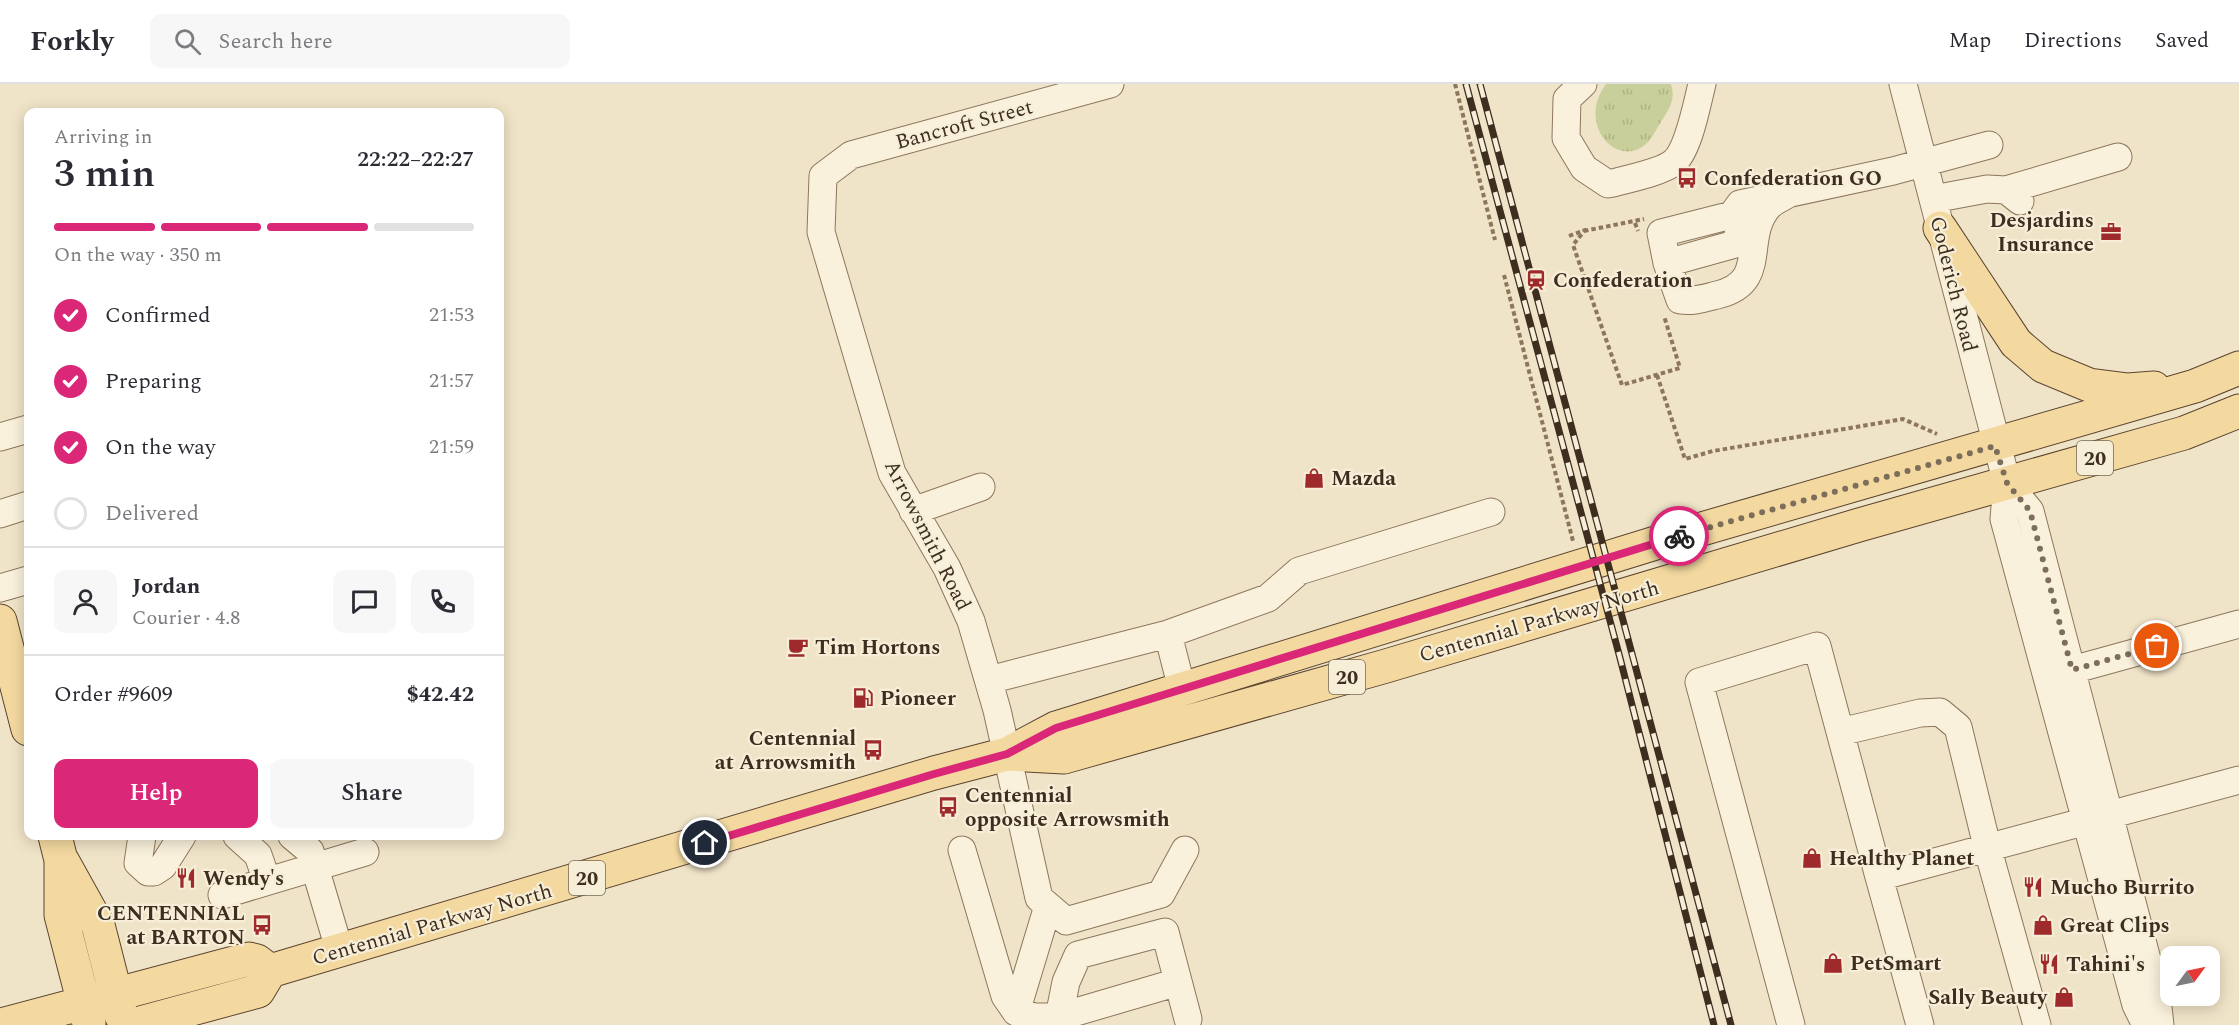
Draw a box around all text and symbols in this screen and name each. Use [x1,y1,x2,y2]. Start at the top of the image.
search box [150,14,570,68]
text: Forkly [30,20,114,63]
icon: search [171,25,204,58]
text: Search here [219,25,333,58]
text: Map [1949,25,1991,57]
text: Directions [2024,25,2122,57]
text: Saved [2155,25,2209,57]
street label: Bancroft Street [892,91,1037,159]
text: Arriving in [54,122,152,152]
text: 22:22–22:27 [357,143,474,176]
text: 3 min [54,145,155,204]
place label: Confederation GO [1704,163,1882,195]
bus stop icon: Confederation GO [1675,166,1699,190]
place label: Desjardins Insurance [1989,205,2094,261]
street label: Goderich Road [1921,213,1985,356]
office icon: Desjardins Insurance [2099,220,2123,244]
text: On the way · 350 m [54,240,222,270]
place label: Confederation [1553,265,1693,297]
station icon: Confederation [1524,268,1548,292]
icon: check [54,299,87,332]
text: Confirmed [105,299,211,332]
text: 21:53 [429,300,474,330]
icon: check [54,365,87,398]
text: Preparing [105,365,202,398]
text: 21:57 [429,366,474,396]
icon: check [54,431,87,464]
text: On the way [105,431,216,464]
text: 21:59 [429,432,474,462]
road number: 20 [2077,441,2113,475]
street label: Arrowsmith Road [875,454,979,616]
place label: Mazda [1331,463,1396,495]
shop icon: Mazda [1302,466,1326,490]
text: Delivered [105,497,199,530]
courier [1649,506,1709,566]
icon: bike [1663,520,1696,553]
button: person [54,570,117,633]
text: Jordan [132,570,200,603]
button: chat [333,570,396,633]
button: phone [411,570,474,633]
street label: Centennial Parkway North [1415,572,1663,672]
text: Courier · 4.8 [132,603,240,633]
pin [2131,620,2182,671]
icon: bag [2140,629,2173,662]
place label: Tim Hortons [815,632,940,664]
cafe icon: Tim Hortons [786,635,810,659]
road number: 20 [1329,660,1365,694]
text: Order #9609 [54,678,173,711]
text: $42.42 [406,678,474,711]
place label: Pioneer [880,683,956,715]
fuel station icon: Pioneer [851,686,875,710]
place label: Centennial at Arrowsmith [715,723,856,779]
bus stop icon: Centennial at Arrowsmith [861,738,885,762]
button: Help [54,759,258,828]
button: Share [270,759,474,828]
place label: Centennial opposite Arrowsmith [965,780,1170,836]
bus stop icon: Centennial opposite Arrowsmith [936,795,960,819]
pin [679,817,730,868]
icon: home [688,826,721,859]
place label: Healthy Planet [1829,843,1974,875]
shop icon: Healthy Planet [1800,846,1824,870]
road number: 20 [569,861,605,895]
place label: Wendy's [203,863,284,895]
restaurant icon: Wendy's [174,866,198,890]
place label: Mucho Burrito [2050,872,2195,904]
street label: Centennial Parkway North [308,875,556,975]
restaurant icon: Mucho Burrito [2021,875,2045,899]
place label: CENTENNIAL at BARTON [97,898,245,954]
place label: Great Clips [2060,910,2170,942]
bus stop icon: CENTENNIAL at BARTON [250,913,274,937]
shop icon: Great Clips [2031,913,2055,937]
north arrow [2160,946,2220,1006]
map controls [2160,946,2220,1006]
place label: PetSmart [1850,948,1941,980]
place label: Tahini's [2066,949,2145,981]
shop icon: PetSmart [1821,951,1845,975]
restaurant icon: Tahini's [2037,952,2061,976]
place label: Sally Beauty [1928,982,2048,1014]
shop icon: Sally Beauty [2052,985,2076,1009]

